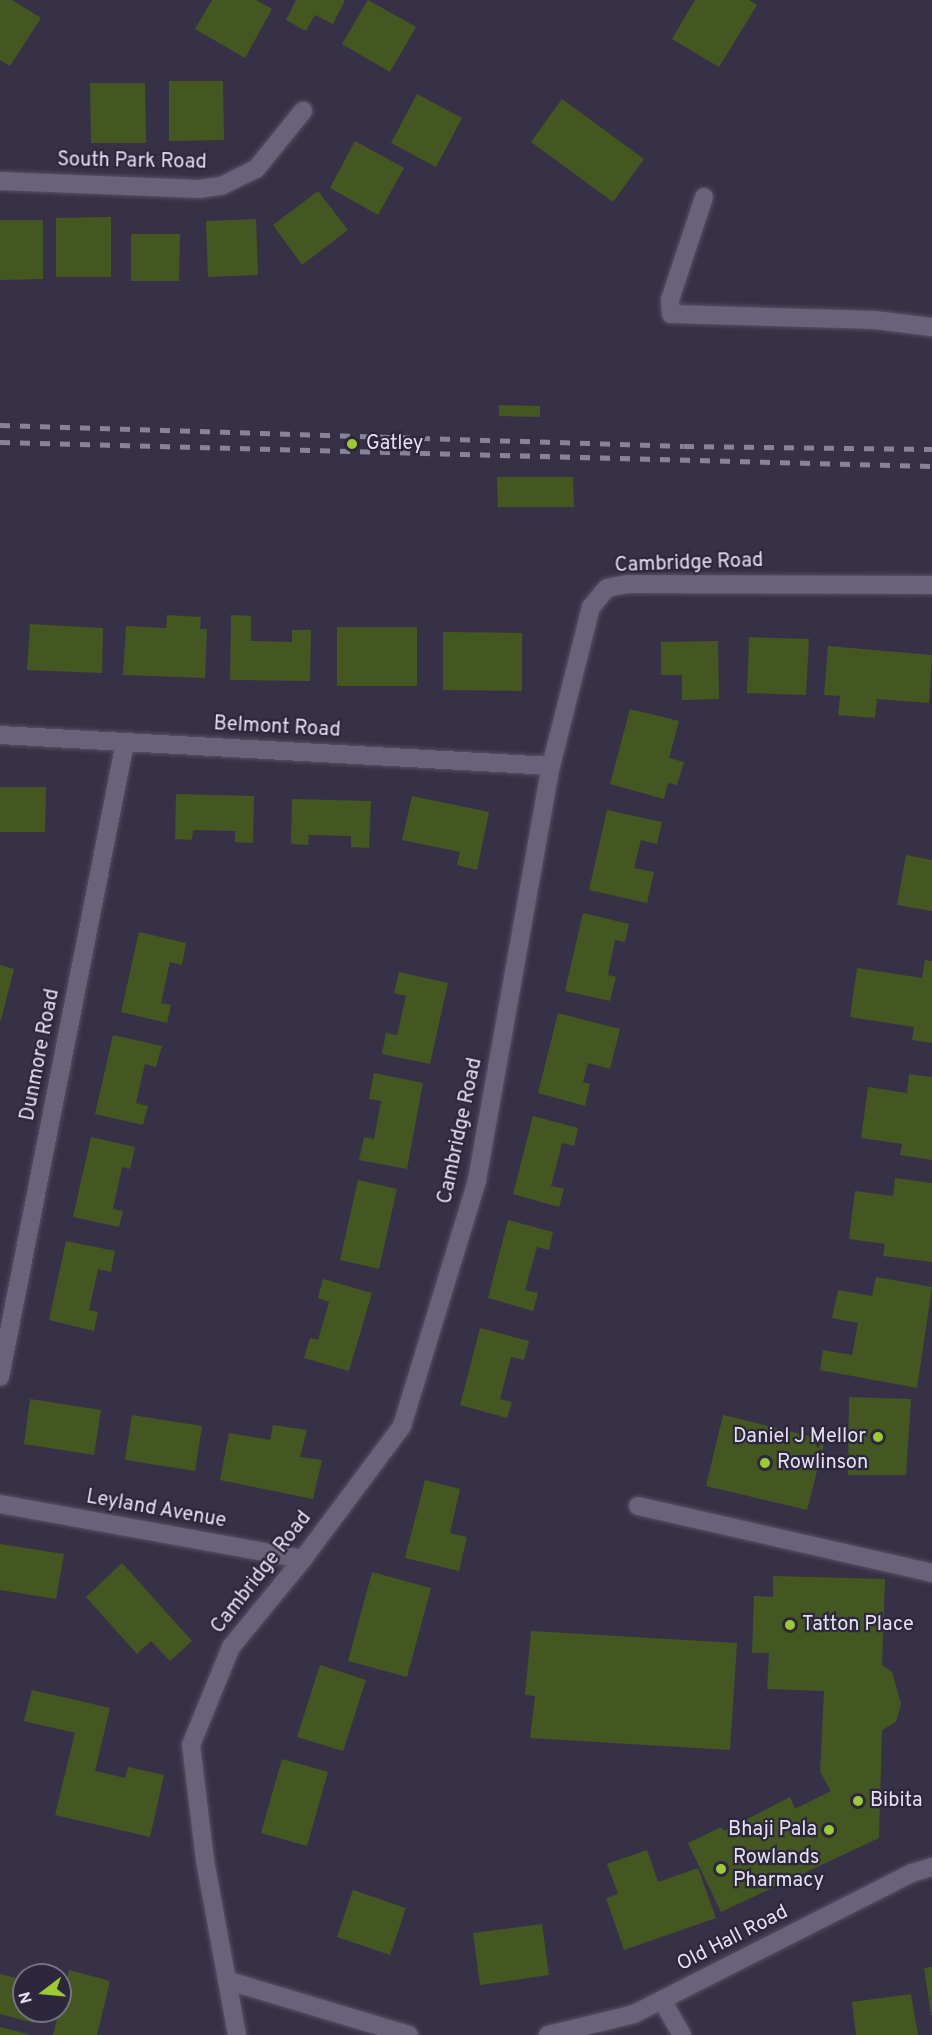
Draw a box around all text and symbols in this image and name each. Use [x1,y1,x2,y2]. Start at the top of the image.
street label: South Park Road [57,149,207,175]
place label: Gatley [366,432,423,456]
marker: Gatley [343,435,361,453]
street label: Cambridge Road [614,549,764,579]
street label: Belmont Road [213,713,341,743]
street label: Dunmore Road [16,987,66,1123]
street label: Cambridge Road [434,1056,488,1206]
place label: Daniel J Mellor [733,1425,866,1449]
marker: Daniel J Mellor [871,1430,885,1444]
place label: Rowlinson [777,1451,868,1475]
marker: Rowlinson [758,1456,772,1470]
street label: Leyland Avenue [84,1486,228,1534]
street label: Cambridge Road [207,1507,317,1639]
place label: Tatton Place [802,1613,914,1637]
marker: Tatton Place [783,1618,797,1632]
place label: Bibita [870,1789,922,1813]
marker: Bibita [851,1794,865,1808]
place label: Bhaji Pala [728,1818,817,1842]
marker: Bhaji Pala [822,1823,836,1837]
place label: Rowlands Pharmacy [733,1846,824,1893]
marker: Rowlands Pharmacy [714,1862,728,1876]
street label: Old Hall Road [674,1901,792,1977]
north arrow [12,1963,72,2023]
text: N [15,1989,38,2006]

